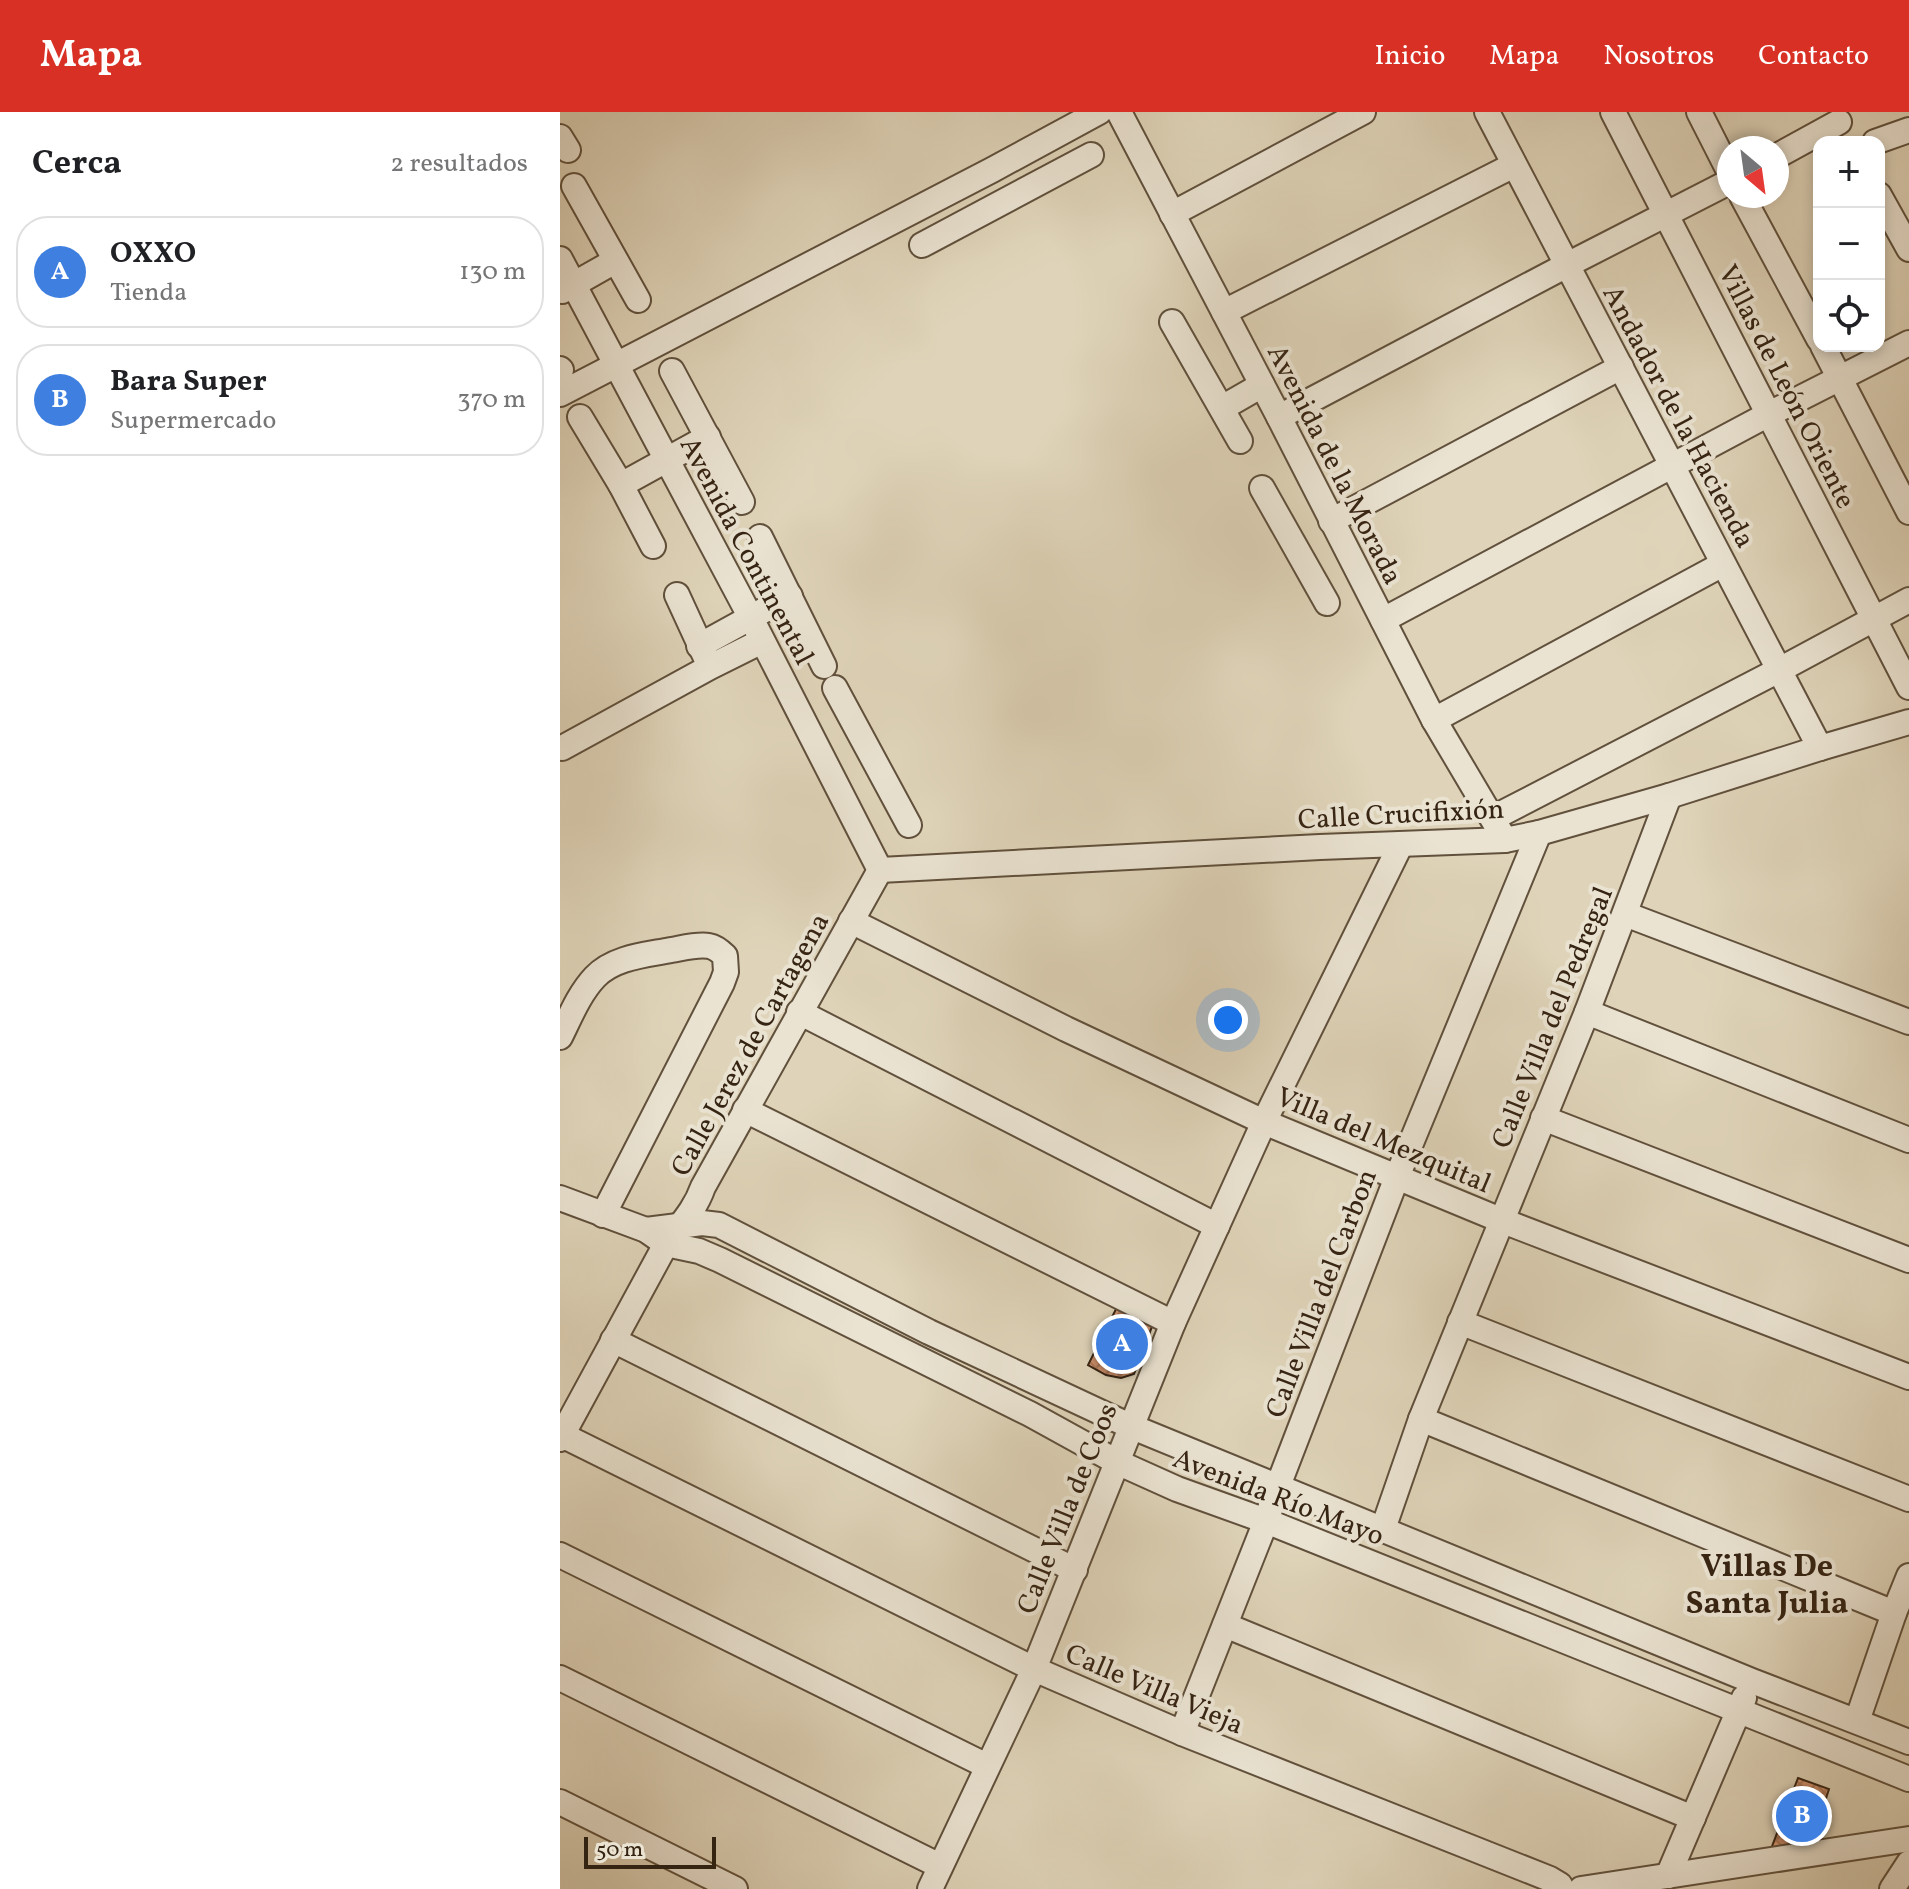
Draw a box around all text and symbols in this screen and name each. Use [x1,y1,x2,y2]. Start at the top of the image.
text: Mapa [40,30,142,83]
text: Inicio [1374,37,1445,76]
text: Mapa [1489,37,1559,76]
text: Nosotros [1603,37,1714,76]
text: Contacto [1758,37,1869,76]
north arrow [1717,136,1789,208]
map controls [1813,136,1885,352]
button: + [1813,136,1885,208]
text: Cerca [32,141,122,188]
text: 2 resultados [390,146,528,182]
button: − [1813,208,1885,280]
text: OXXO [110,233,196,275]
text: A [51,254,69,290]
text: 130 m [459,254,526,290]
street label: Villas de León Oriente [1707,259,1864,516]
text: Tienda [110,275,187,311]
street label: Andador de la Hacienda [1592,279,1764,555]
button: locate [1813,280,1885,352]
street label: Avenida de la Morada [1256,338,1411,592]
text: Bara Super [110,361,267,403]
text: B [51,382,69,418]
text: 370 m [457,382,526,418]
text: Supermercado [110,403,276,439]
street label: Avenida Continental [669,430,822,672]
street label: Calle Crucifixión [1297,791,1505,840]
street label: Calle Villa del Pedregal [1483,881,1624,1155]
street label: Calle Jerez de Cartagena [662,906,840,1184]
your location [1208,1000,1248,1040]
street label: Villa del Mezquital [1270,1078,1497,1204]
street label: Calle Villa del Carbon [1257,1164,1388,1424]
pin: A [1096,1314,1148,1374]
street label: Calle Villa de Coos [1008,1398,1128,1620]
street label: Avenida Río Mayo [1167,1440,1389,1557]
district label: Villas De Santa Julia [1686,1546,1848,1627]
street label: Calle Villa Vieja [1059,1635,1249,1745]
pin: B [1776,1786,1828,1846]
scale bar [584,1833,716,1869]
text: 50 m [596,1835,643,1866]

